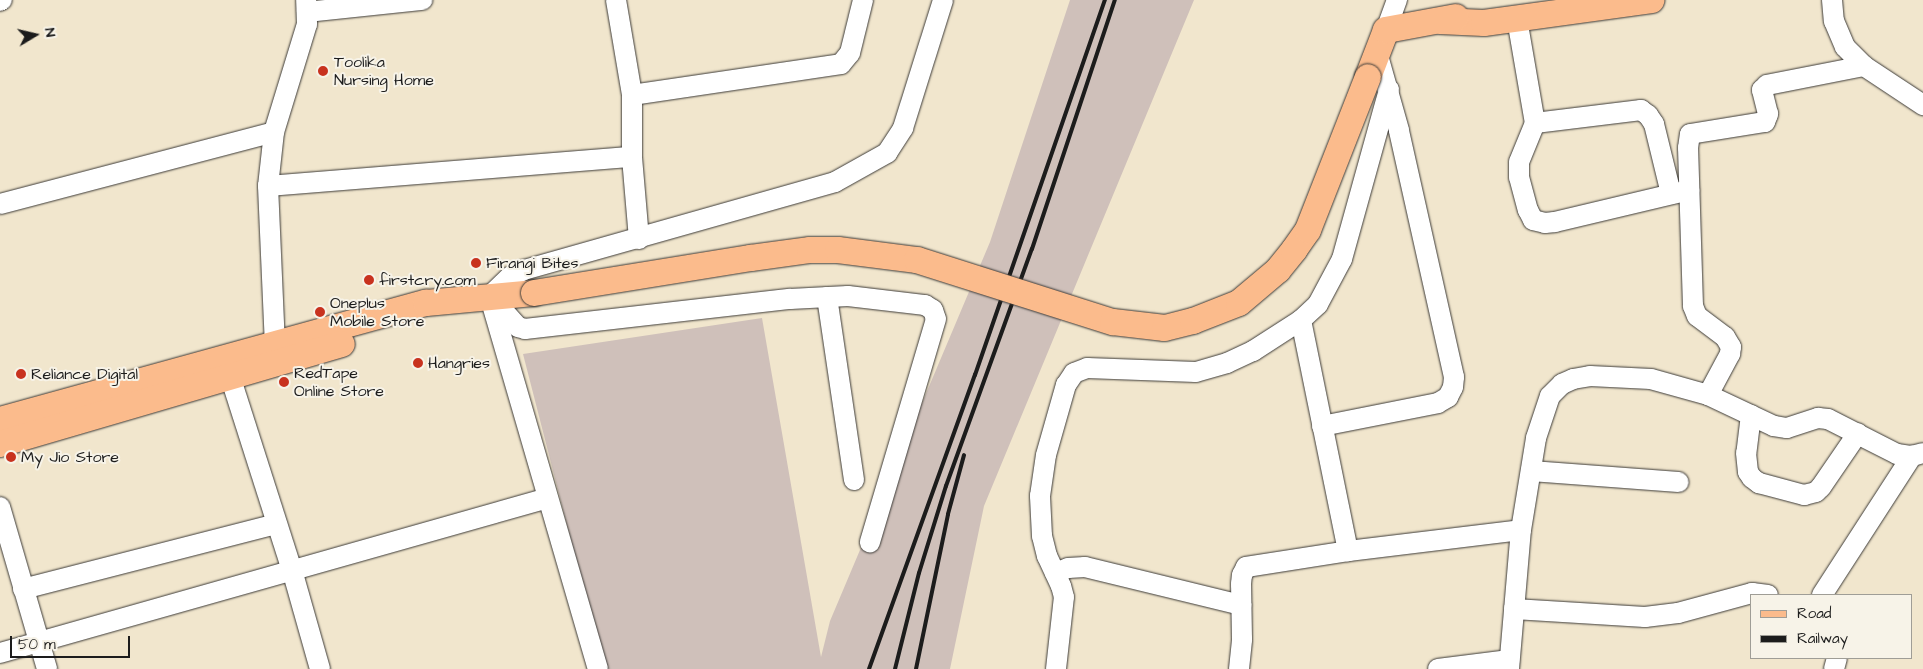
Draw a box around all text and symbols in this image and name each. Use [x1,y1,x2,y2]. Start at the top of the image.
north arrow [10,10,60,60]
text: N [39,27,60,39]
place label: Toolika Nursing Home [334,52,434,90]
marker: Toolika Nursing Home [316,64,330,78]
place label: Firangi Bites [486,253,578,273]
marker: Firangi Bites [470,257,482,269]
place label: firstcry.com [379,270,476,290]
marker: firstcry.com [363,274,375,286]
place label: Oneplus Mobile Store [330,293,424,331]
marker: Oneplus Mobile Store [314,306,326,318]
place label: Hangries [428,353,490,373]
marker: Hangries [412,357,424,369]
place label: RedTape Online Store [294,363,384,401]
place label: Reliance Digital [31,364,138,384]
marker: Reliance Digital [15,368,27,380]
marker: RedTape Online Store [278,376,290,388]
place label: My Jio Store [21,447,119,467]
marker: My Jio Store [5,451,17,463]
legend [1750,594,1913,659]
text: Road [1797,603,1831,624]
scale bar [12,626,132,658]
text: Railway [1797,628,1848,649]
text: 50 m [18,634,56,655]

